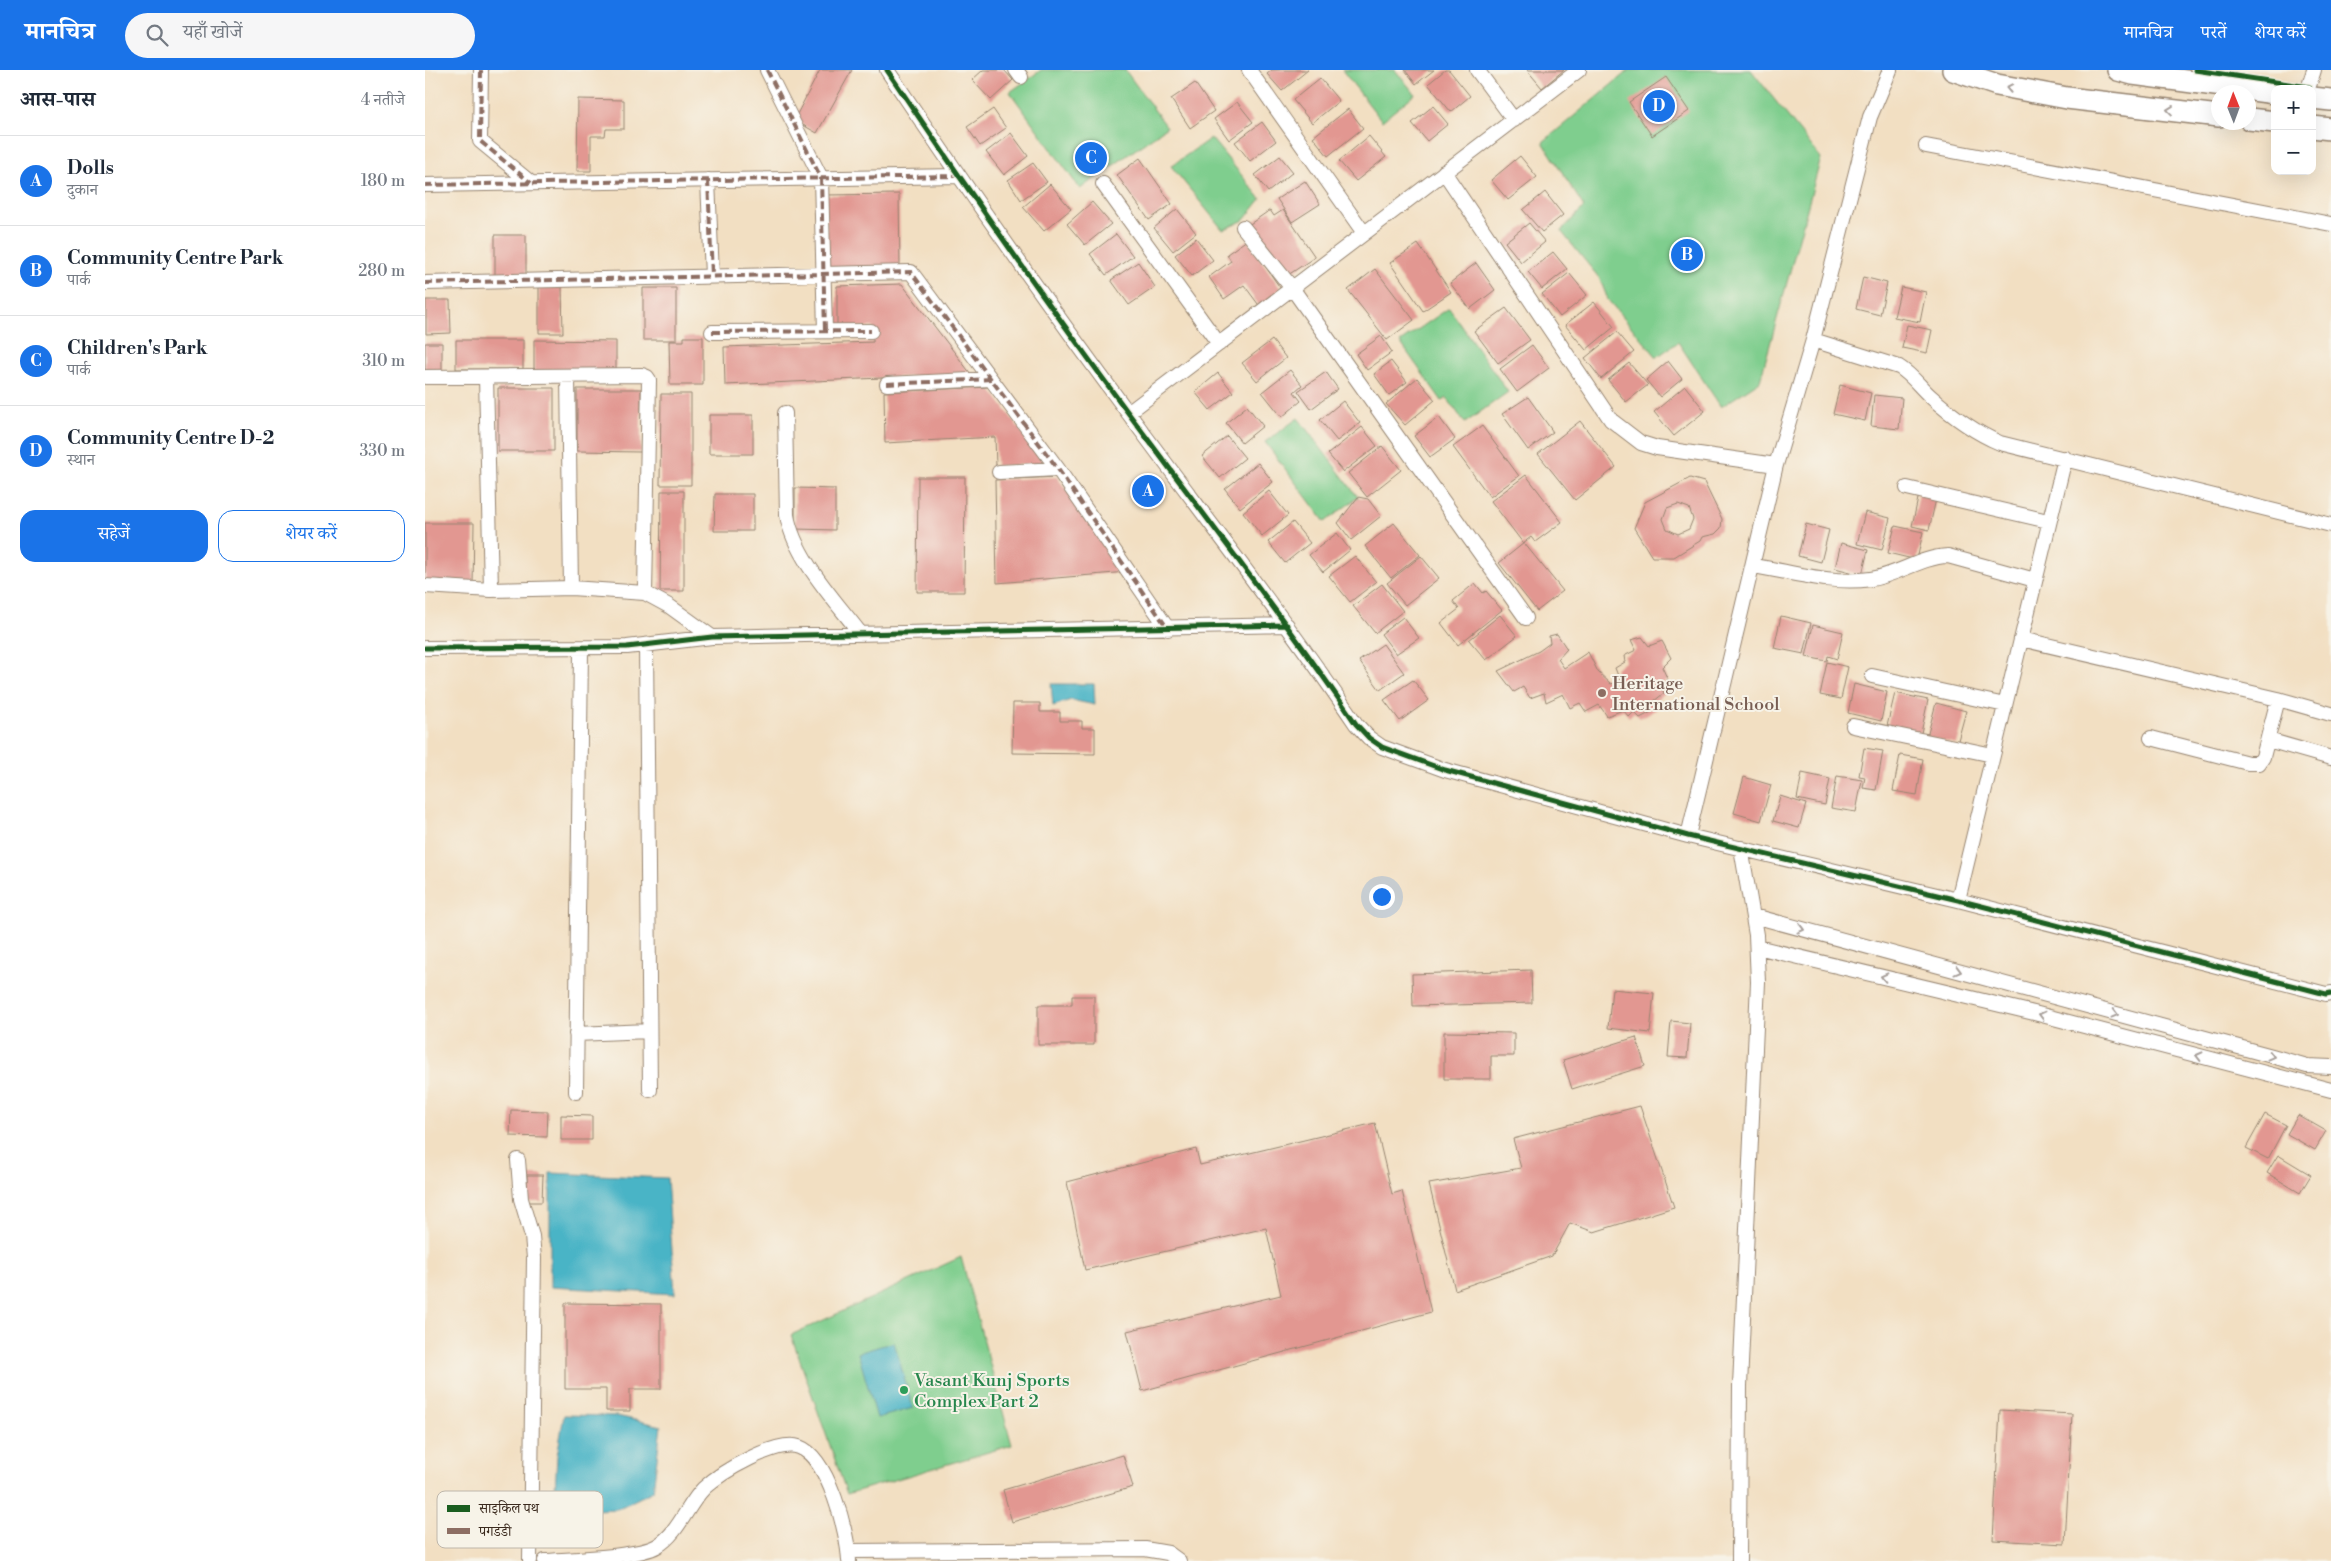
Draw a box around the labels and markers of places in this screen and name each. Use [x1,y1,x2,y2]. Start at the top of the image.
pin: D [1643,87,1675,125]
pin: C [1075,139,1107,177]
pin: B [1671,236,1703,274]
pin: A [1132,472,1164,510]
place label: Heritage International School [1612,672,1780,716]
marker: Heritage International School [1596,687,1608,699]
place label: Vasant Kunj Sports Complex Part 2 [913,1369,1070,1413]
marker: Vasant Kunj Sports Complex Part 2 [898,1384,910,1396]

